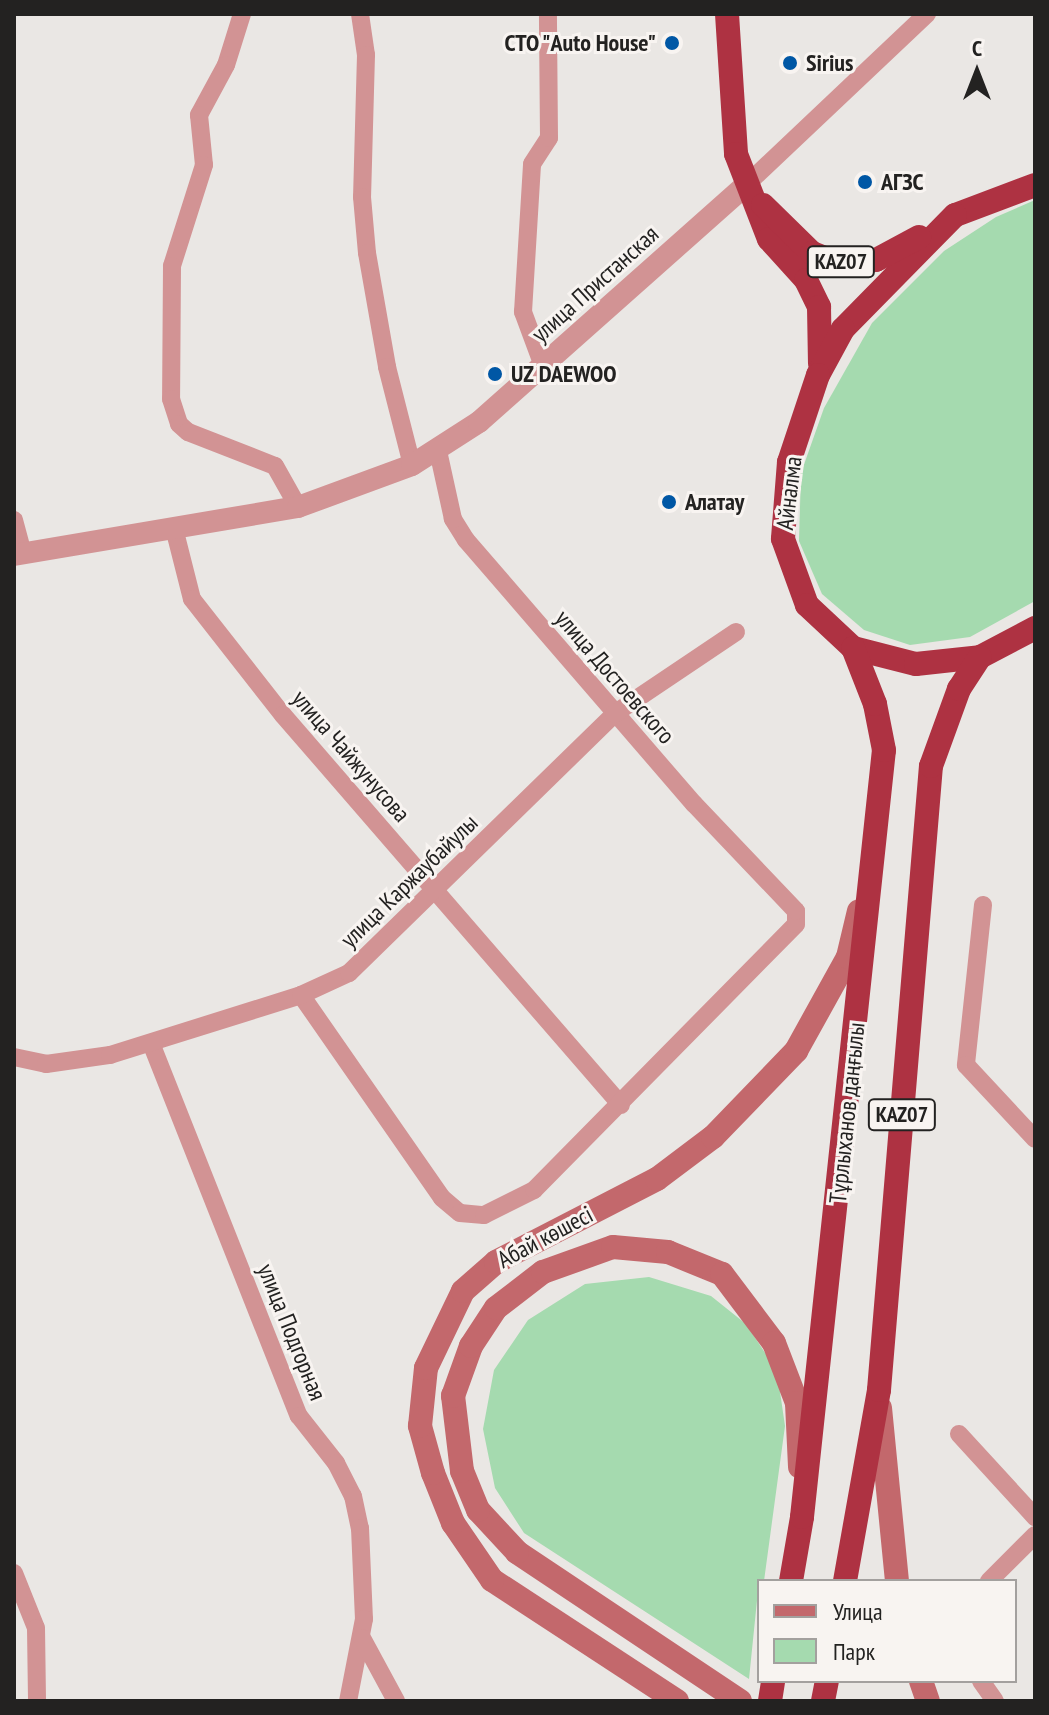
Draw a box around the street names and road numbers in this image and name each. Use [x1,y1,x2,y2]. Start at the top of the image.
street label: улица Пристанская [526,220,664,348]
road number: KAZ07 [805,244,877,280]
street label: Айналма [770,455,808,531]
street label: улица Достоевского [549,604,681,750]
street label: улица Чайжунусова [286,684,416,828]
street label: улица Каржаубайулы [334,808,484,954]
street label: Тұрлыханов даңғылы [823,1021,871,1205]
road number: KAZ07 [866,1097,938,1133]
street label: Абай көшесі [492,1200,598,1274]
street label: улица Подгорная [252,1259,332,1405]

